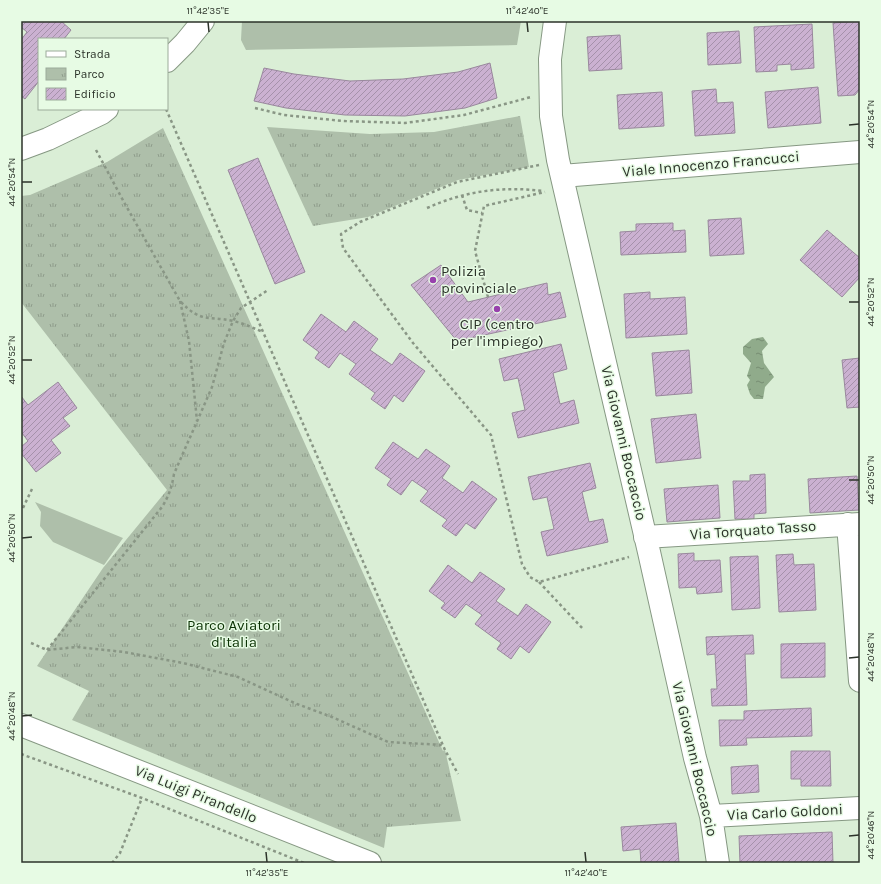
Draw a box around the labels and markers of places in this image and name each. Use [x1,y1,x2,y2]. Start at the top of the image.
place label: Polizia provinciale [441,262,517,297]
marker: Polizia provinciale [428,275,438,285]
marker: CIP (centro per l'impiego) [492,304,502,314]
place label: CIP (centro per l'impiego) [450,315,544,350]

